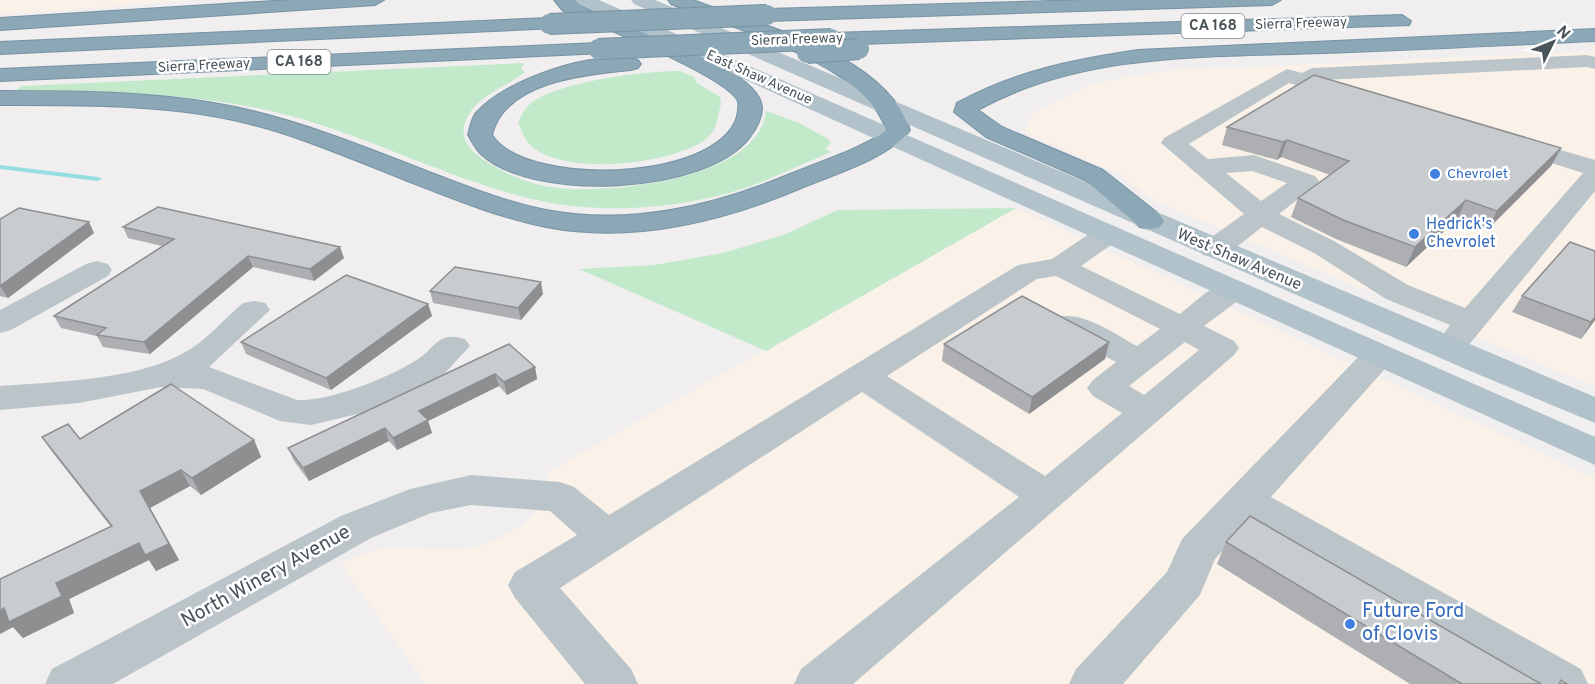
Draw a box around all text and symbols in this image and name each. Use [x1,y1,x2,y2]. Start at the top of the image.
north arrow [1523,12,1583,72]
road number: CA 168 [1182,14,1244,38]
street label: Sierra Freeway [1254,14,1348,34]
text: N [1551,22,1574,44]
street label: Sierra Freeway [750,30,844,50]
street label: East Shaw Avenue [704,47,814,109]
road number: CA 168 [268,50,330,74]
street label: Sierra Freeway [157,55,251,77]
place label: Chevrolet [1447,166,1508,183]
marker: Chevrolet [1428,167,1442,181]
place label: Hedrick's Chevrolet [1426,215,1496,253]
street label: West Shaw Avenue [1174,225,1304,295]
marker: Hedrick's Chevrolet [1407,227,1421,241]
street label: North Winery Avenue [177,520,355,634]
place label: Future Ford of Clovis [1362,599,1464,648]
marker: Future Ford of Clovis [1343,617,1357,631]

